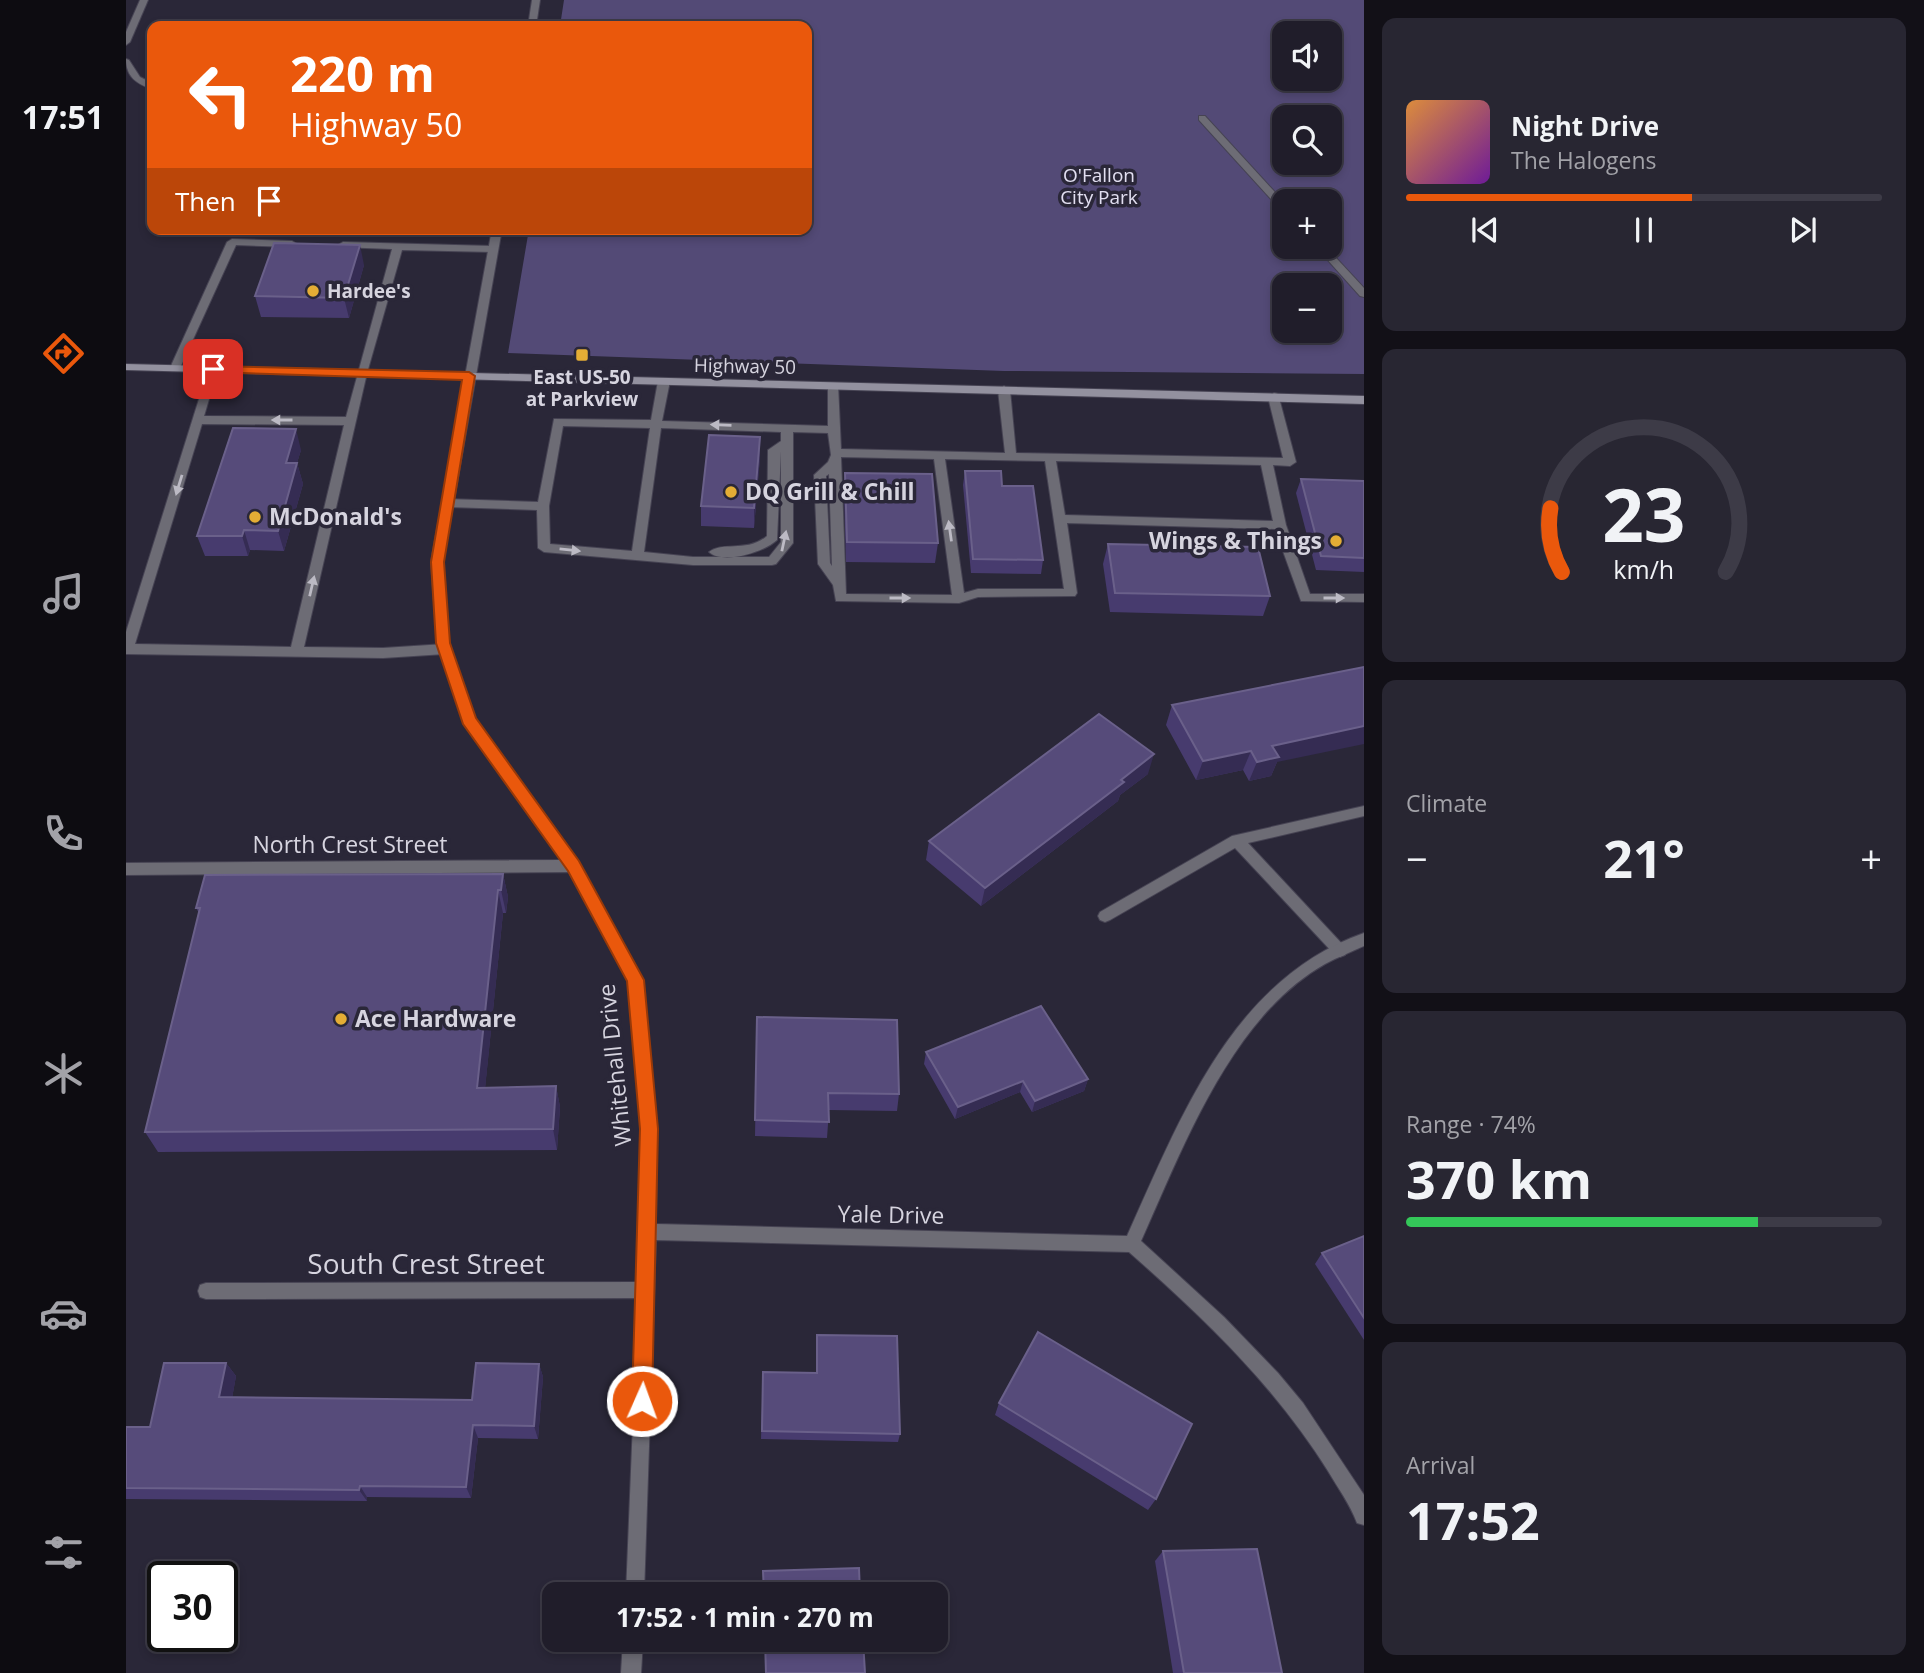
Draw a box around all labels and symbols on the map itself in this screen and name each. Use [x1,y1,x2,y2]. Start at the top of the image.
park label: O'Fallon City Park [1060,162,1138,210]
place label: Hardee's [327,278,411,304]
marker: Hardee's [305,283,321,299]
pin [183,339,243,399]
marker: East US-50 at Parkview [574,347,590,363]
street label: Highway 50 [694,352,796,380]
place label: East US-50 at Parkview [526,364,639,412]
one-way arrow [271,414,293,426]
one-way arrow [710,420,732,431]
one-way arrow [173,474,183,495]
place label: DQ Grill & Chill [745,475,915,507]
marker: DQ Grill & Chill [723,484,739,500]
place label: McDonald's [269,500,402,532]
marker: McDonald's [247,509,263,525]
one-way arrow [944,520,955,542]
place label: Wings & Things [1149,524,1322,556]
one-way arrow [779,529,790,551]
marker: Wings & Things [1328,533,1344,549]
one-way arrow [559,545,581,556]
one-way arrow [307,574,318,596]
one-way arrow [1324,592,1346,604]
one-way arrow [889,593,911,604]
street label: North Crest Street [252,828,448,860]
street label: Whitehall Drive [590,982,638,1148]
place label: Ace Hardware [355,1002,516,1034]
marker: Ace Hardware [333,1011,349,1027]
street label: Yale Drive [837,1197,945,1231]
street label: South Crest Street [307,1244,545,1282]
position arrow [605,1364,679,1438]
speed limit sign: 30 [147,1561,238,1652]

